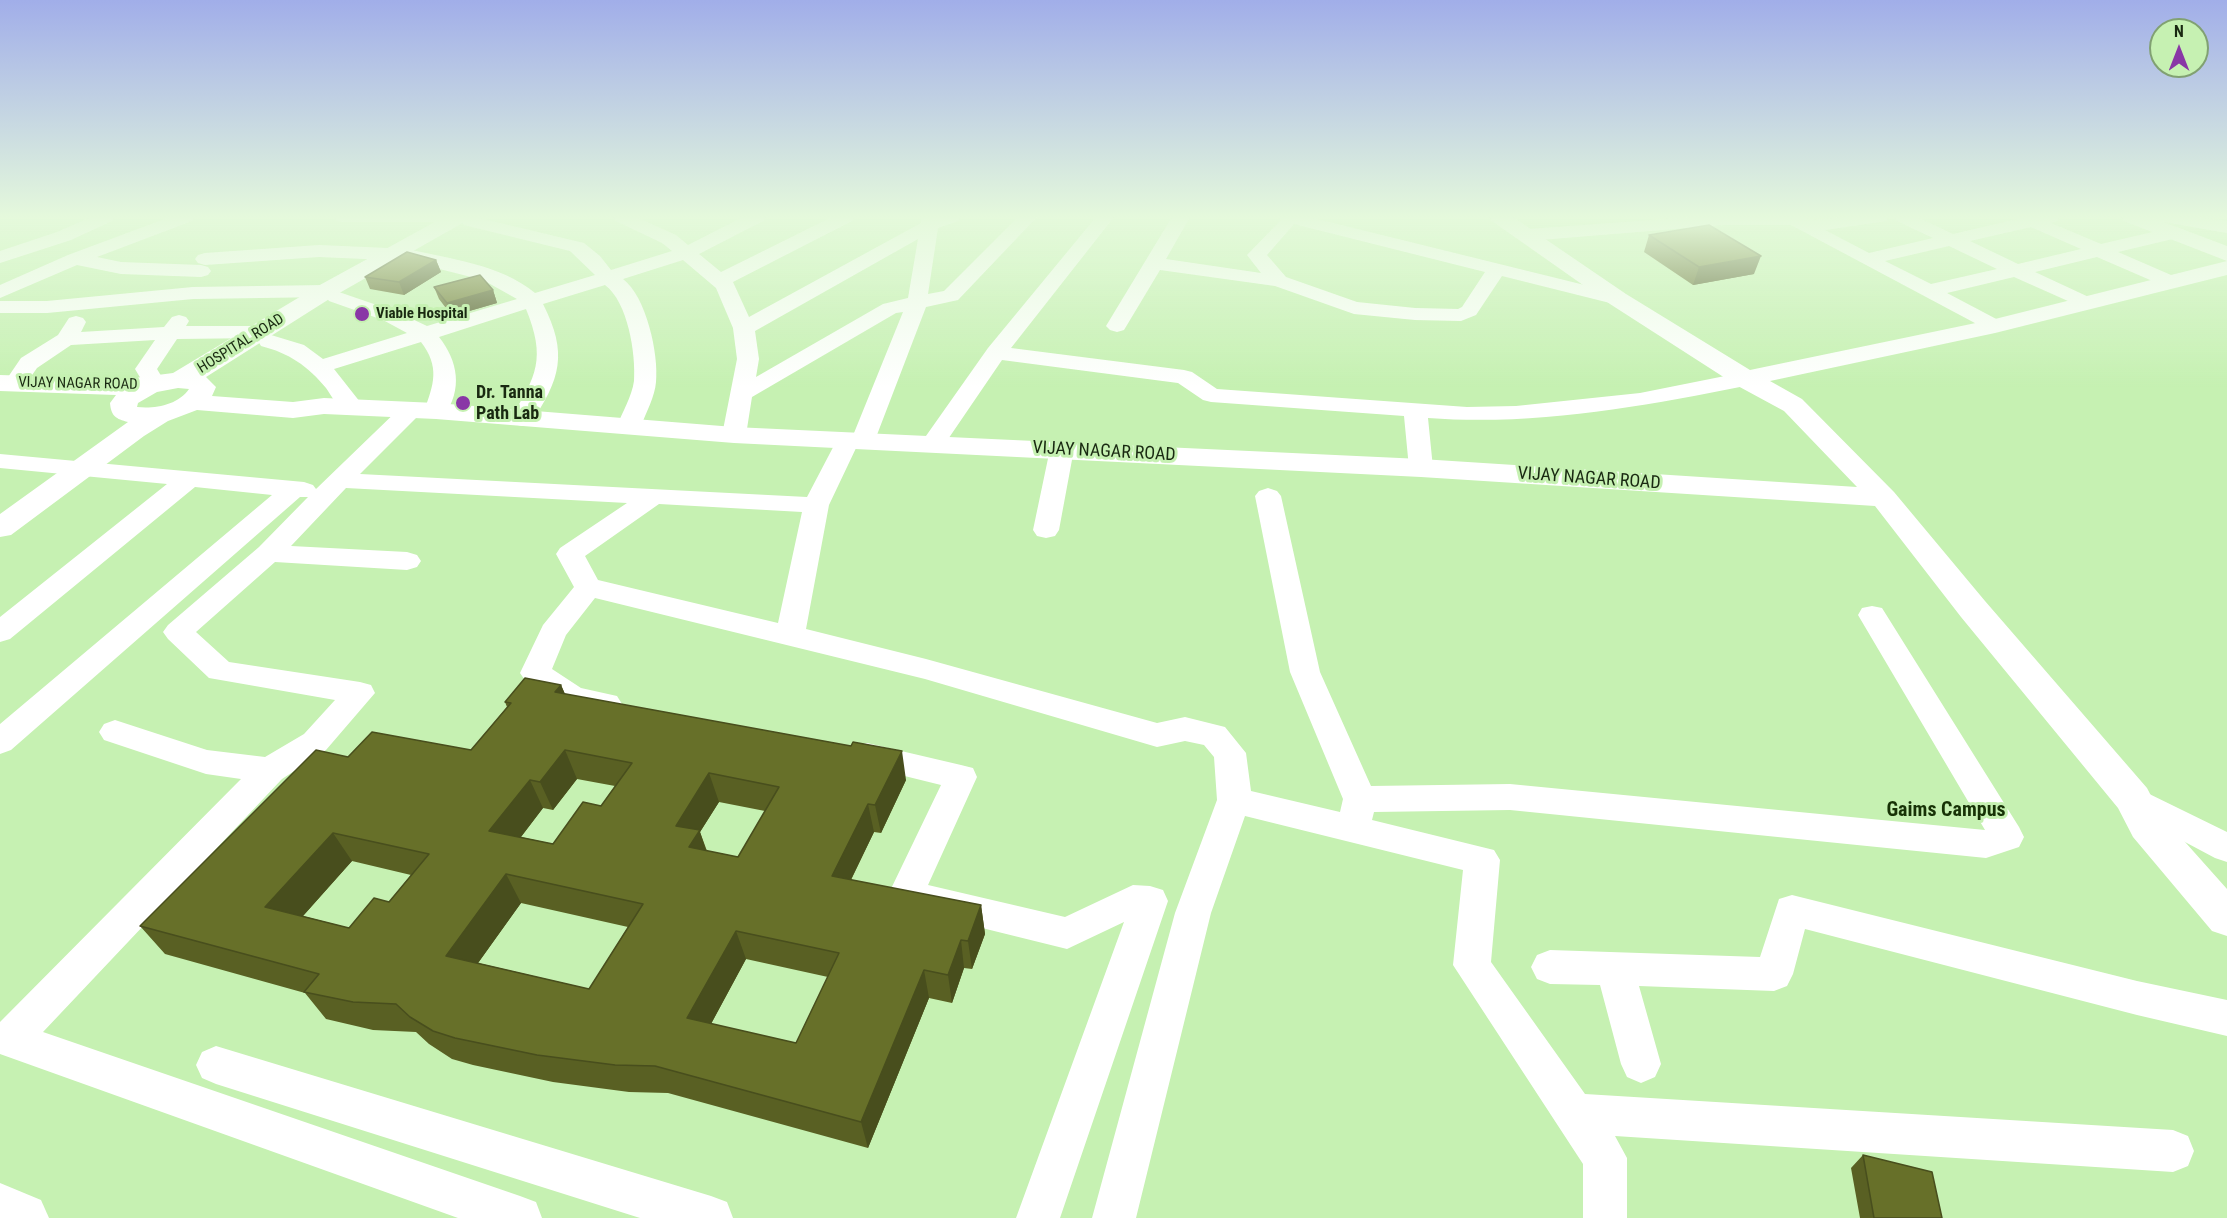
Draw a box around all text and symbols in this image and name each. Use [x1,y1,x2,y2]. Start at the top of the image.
north arrow [2149,18,2209,78]
text: N [2174,22,2184,41]
marker: Viable Hospital [353,305,371,323]
place label: Viable Hospital [376,305,467,323]
street label: HOSPITAL ROAD [194,310,288,378]
street label: VIJAY NAGAR ROAD [18,374,138,394]
place label: Dr. Tanna Path Lab [476,382,543,424]
marker: Dr. Tanna Path Lab [454,394,472,412]
street label: VIJAY NAGAR ROAD [1032,437,1176,467]
street label: VIJAY NAGAR ROAD [1517,463,1661,495]
district label: Gaims Campus [1886,799,2006,823]

